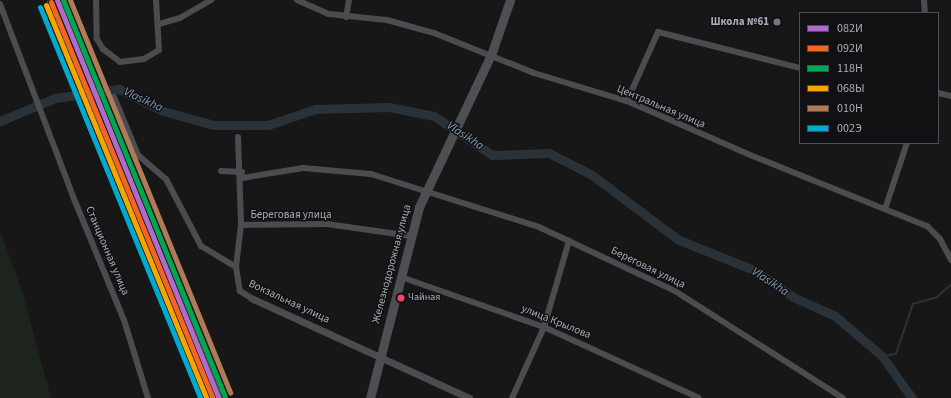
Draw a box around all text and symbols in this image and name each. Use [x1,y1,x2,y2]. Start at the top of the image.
legend [799,12,939,144]
place label: Школа №61 [711,15,769,29]
marker: Школа №61 [772,17,782,27]
text: 082И [837,20,863,37]
text: 092И [837,40,863,57]
text: 118Н [837,60,863,77]
text: 068Ы [837,80,864,97]
street label: Центральная улица [615,82,707,132]
water label: Vlasikha [121,85,165,115]
text: 010Н [837,100,863,117]
water label: Vlasikha [444,119,486,153]
text: 002Э [837,120,862,137]
street label: Железнодорожная улица [370,203,414,325]
street label: Станционная улица [82,204,132,298]
street label: Береговая улица [250,208,332,222]
street label: Береговая улица [609,244,687,292]
water label: Vlasikha [749,265,791,299]
street label: Вокзальная улица [246,277,332,327]
place label: Чайная [408,292,440,304]
marker: Чайная [396,293,406,303]
street label: улица Крылова [519,302,593,342]

